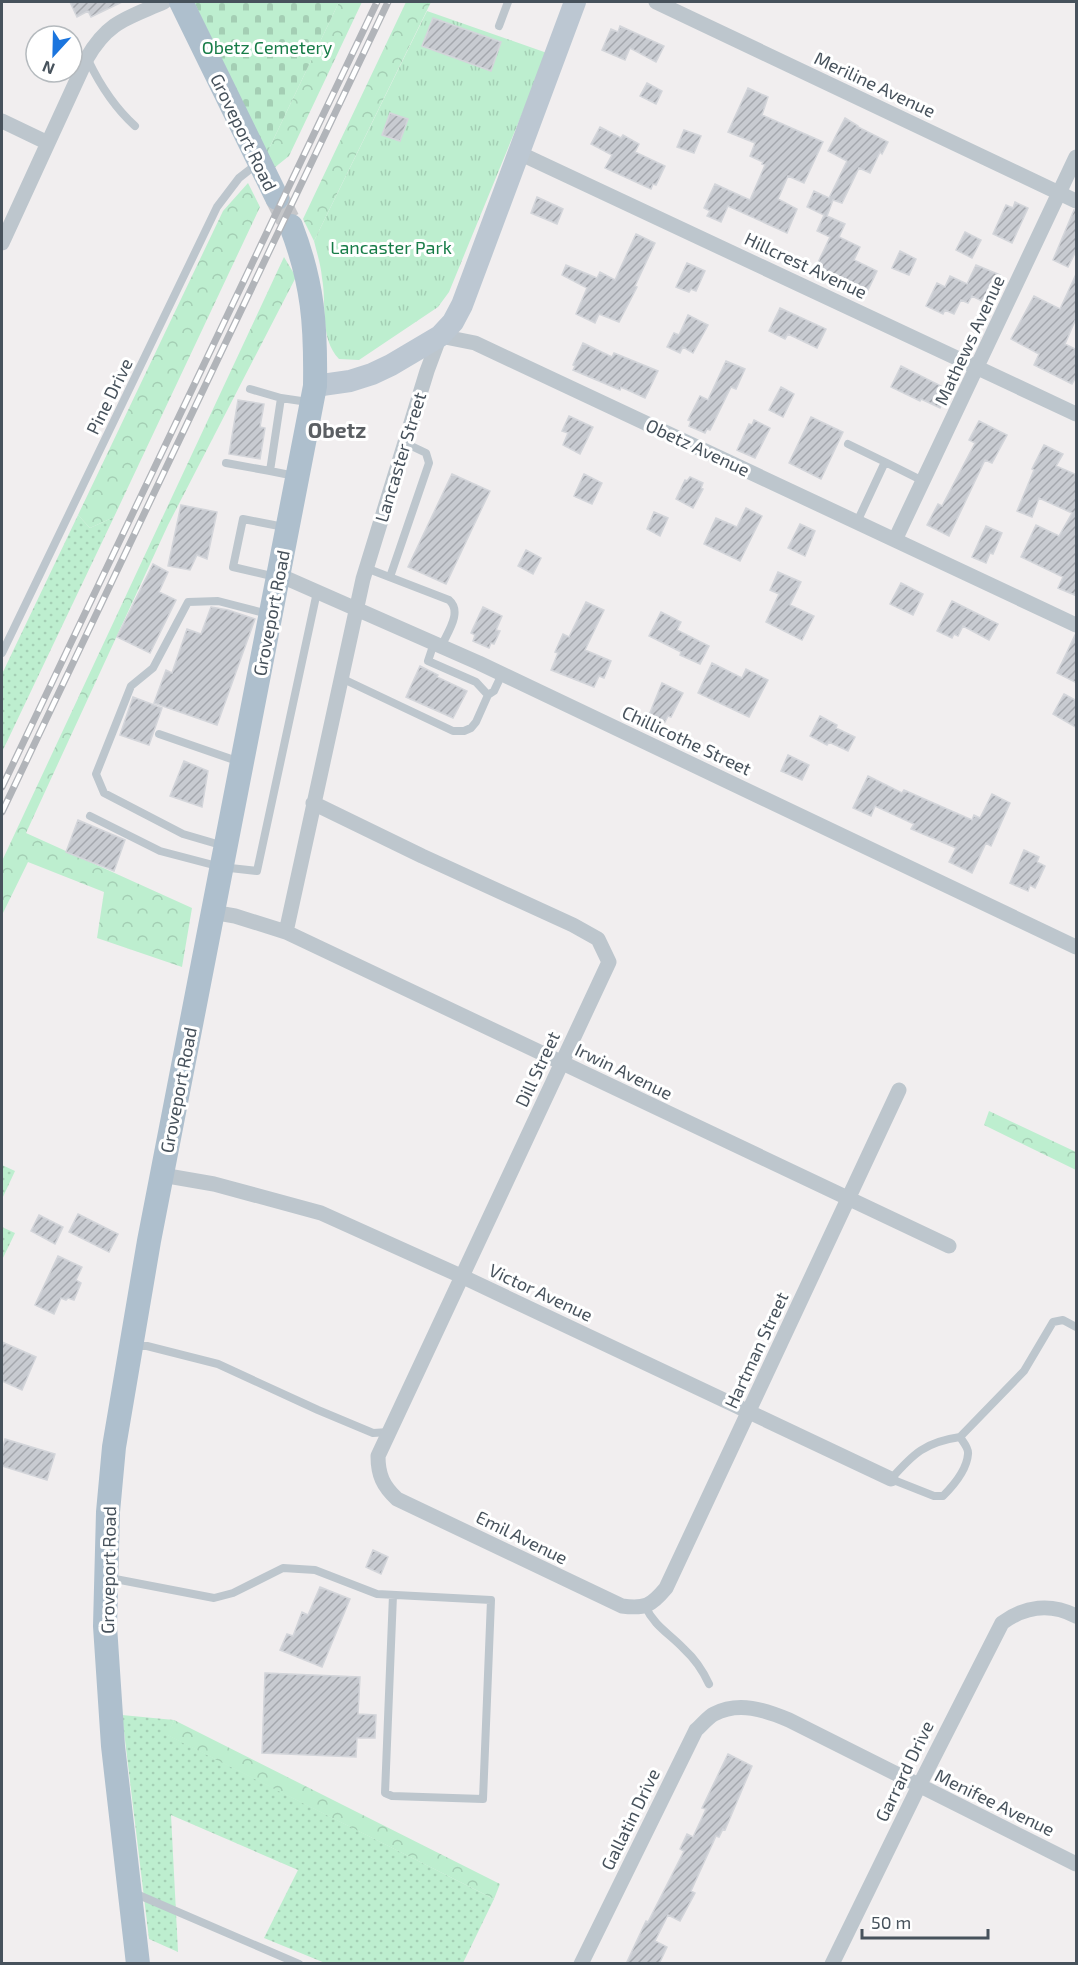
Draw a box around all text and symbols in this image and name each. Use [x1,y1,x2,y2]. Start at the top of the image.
north arrow [24,24,84,84]
park label: Obetz Cemetery [202,36,333,58]
street label: Meriline Avenue [811,46,939,122]
text: N [39,57,57,79]
street label: Groveport Road [206,70,282,194]
street label: Hillcrest Avenue [741,227,871,303]
park label: Lancaster Park [330,236,452,258]
street label: Mathews Avenue [929,272,1009,408]
street label: Pine Drive [81,354,137,438]
street label: Lancaster Street [370,389,430,525]
street label: Obetz Avenue [643,413,753,481]
district label: Obetz [308,417,366,442]
street label: Groveport Road [248,548,294,678]
street label: Chillicothe Street [619,700,755,780]
street label: Groveport Road [155,1025,201,1155]
street label: Dill Street [510,1028,564,1110]
street label: Irwin Avenue [572,1038,676,1104]
street label: Victor Avenue [486,1258,596,1326]
street label: Hartman Street [719,1288,793,1412]
street label: Emil Avenue [473,1505,571,1569]
street label: Groveport Road [96,1506,120,1634]
street label: Garrard Drive [870,1717,938,1825]
street label: Menifee Avenue [932,1764,1058,1840]
street label: Gallatin Drive [596,1765,664,1873]
scale bar [862,1902,988,1940]
text: 50 m [871,1911,911,1933]

